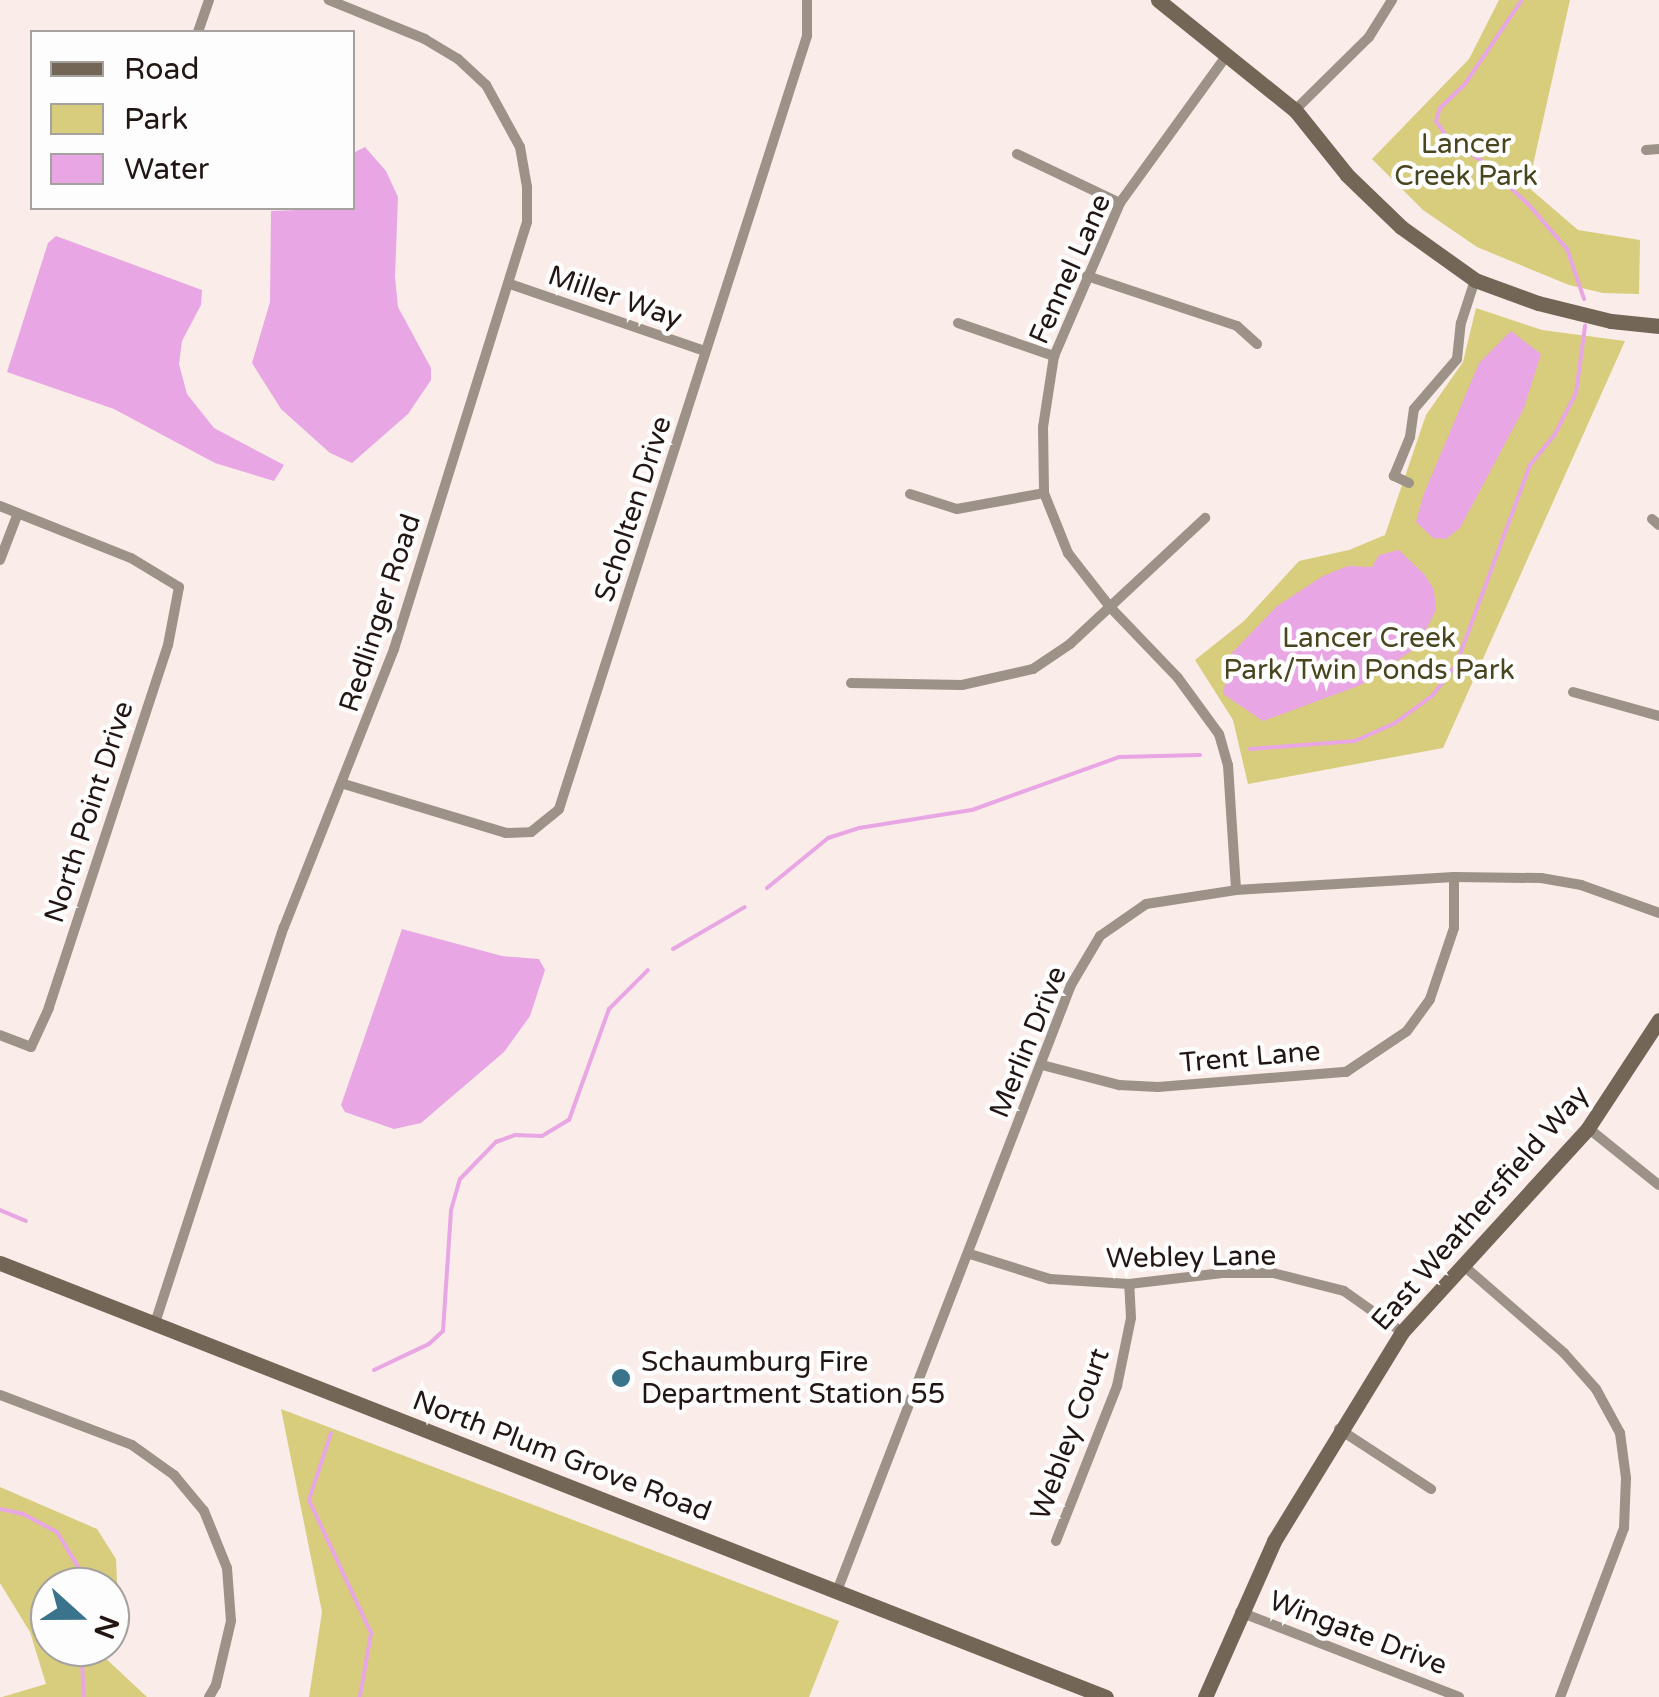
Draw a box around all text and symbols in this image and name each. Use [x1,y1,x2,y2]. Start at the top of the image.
legend [30,30,355,210]
text: Road [124,51,199,88]
text: Park [124,101,188,138]
park label: Lancer Creek Park [1394,127,1538,193]
text: Water [124,151,209,188]
street label: Fennel Lane [1022,189,1118,349]
street label: Miller Way [544,258,686,336]
street label: Scholten Drive [587,412,679,606]
street label: Redlinger Road [332,510,428,716]
park label: Lancer Creek Park/Twin Ponds Park [1223,621,1515,687]
street label: North Point Drive [37,697,141,927]
street label: Merlin Drive [982,961,1074,1123]
street label: Trent Lane [1178,1034,1322,1080]
street label: East Weathersfield Way [1364,1078,1596,1338]
street label: Webley Lane [1106,1239,1276,1275]
street label: Webley Court [1023,1344,1117,1524]
place label: Schaumburg Fire Department Station 55 [641,1345,945,1411]
marker: Schaumburg Fire Department Station 55 [610,1367,632,1389]
street label: North Plum Grove Road [408,1384,716,1528]
north arrow [30,1567,130,1667]
street label: Wingate Drive [1264,1584,1452,1682]
text: N [86,1610,126,1644]

